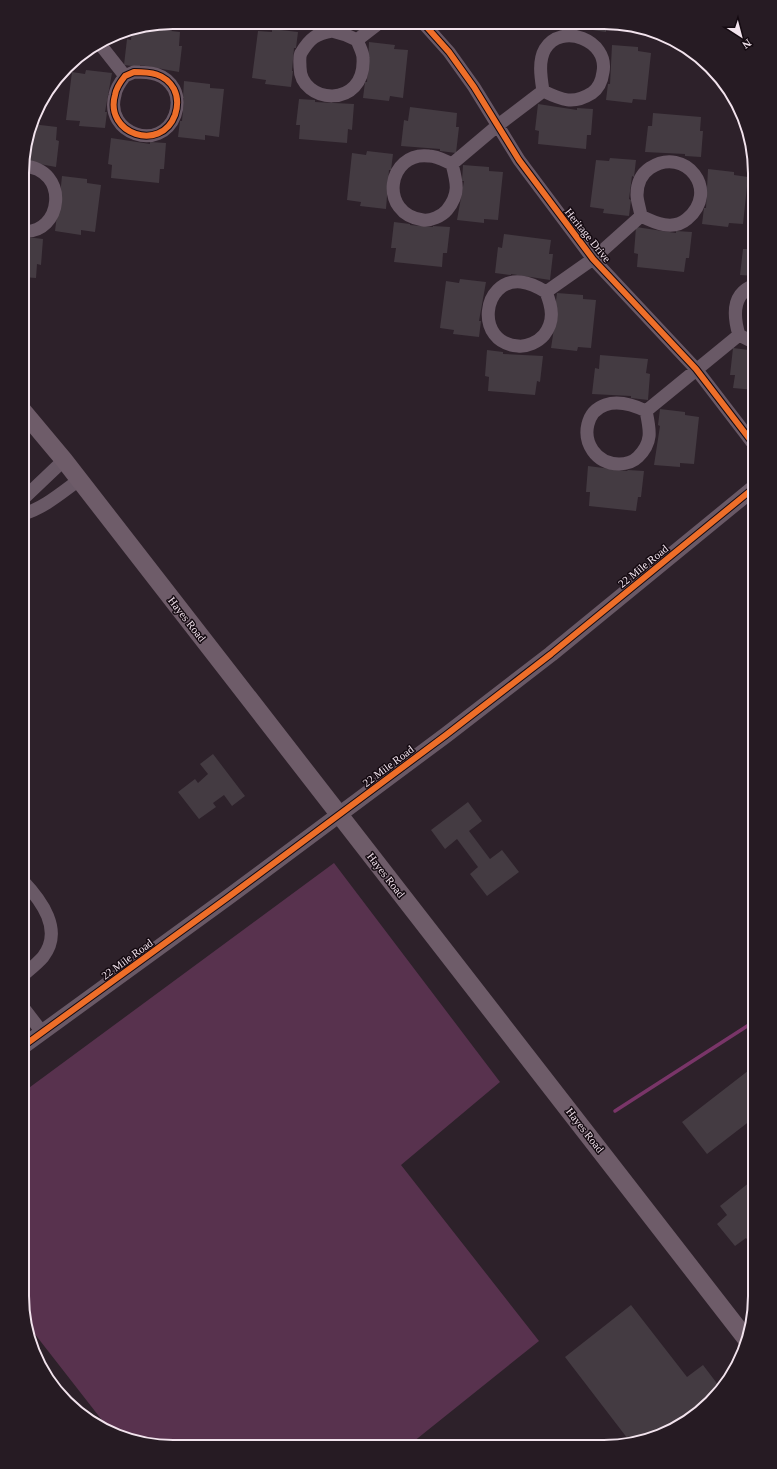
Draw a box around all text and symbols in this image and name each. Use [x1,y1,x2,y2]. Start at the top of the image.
north arrow [721,16,761,56]
text: N [740,37,754,51]
street label: Heritage Drive [563,206,613,264]
street label: 22 Mile Road [616,542,671,590]
street label: Hayes Road [166,594,208,644]
street label: 22 Mile Road [360,743,416,789]
street label: Hayes Road [365,850,407,900]
street label: 22 Mile Road [99,936,155,982]
street label: Hayes Road [564,1105,606,1155]

